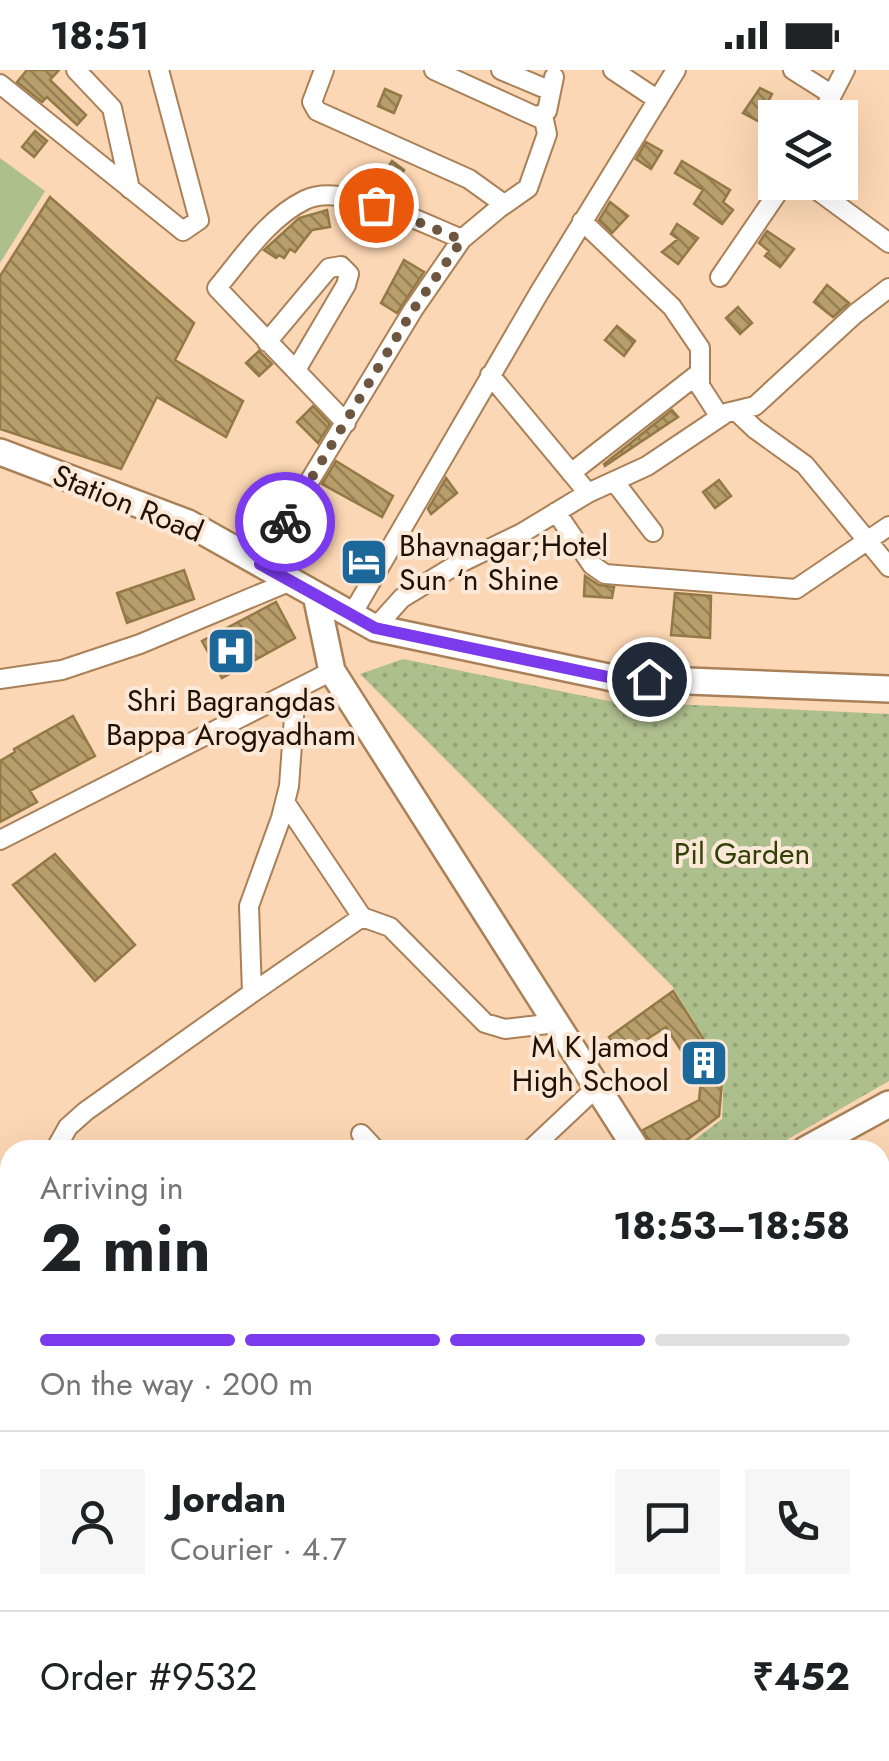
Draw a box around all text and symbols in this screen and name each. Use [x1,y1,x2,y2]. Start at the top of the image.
text: 18:51 [50,8,149,63]
map controls [758,100,858,200]
button: layers [758,100,858,200]
pin [334,163,419,248]
icon: bag [349,178,404,233]
street label: Station Road [46,453,210,553]
courier [235,472,335,572]
icon: bike [258,495,313,550]
place label: Bhavnagar;Hotel Sun ‘n Shine [399,524,608,601]
hotel icon: Bhavnagar;Hotel Sun ‘n Shine [338,536,390,588]
hospital icon: Shri Bagrangdas Bappa Arogyadham [205,625,257,677]
pin [607,637,692,722]
icon: home [622,652,677,707]
place label: Shri Bagrangdas Bappa Arogyadham [106,679,356,756]
park label: Pil Garden [674,832,810,875]
place label: M K Jamod High School [512,1025,669,1102]
building icon: M K Jamod High School [678,1037,730,1089]
text: Arriving in [40,1165,184,1211]
text: 18:53–18:58 [613,1198,850,1253]
text: 2 min [40,1201,211,1295]
text: On the way · 200 m [40,1361,313,1407]
button: person [40,1469,145,1574]
button: chat [615,1469,720,1574]
button: phone [745,1469,850,1574]
text: Jordan [170,1471,286,1526]
text: Courier · 4.7 [170,1526,347,1572]
text: Order #9532 [40,1649,257,1704]
text: ₹452 [752,1649,850,1704]

